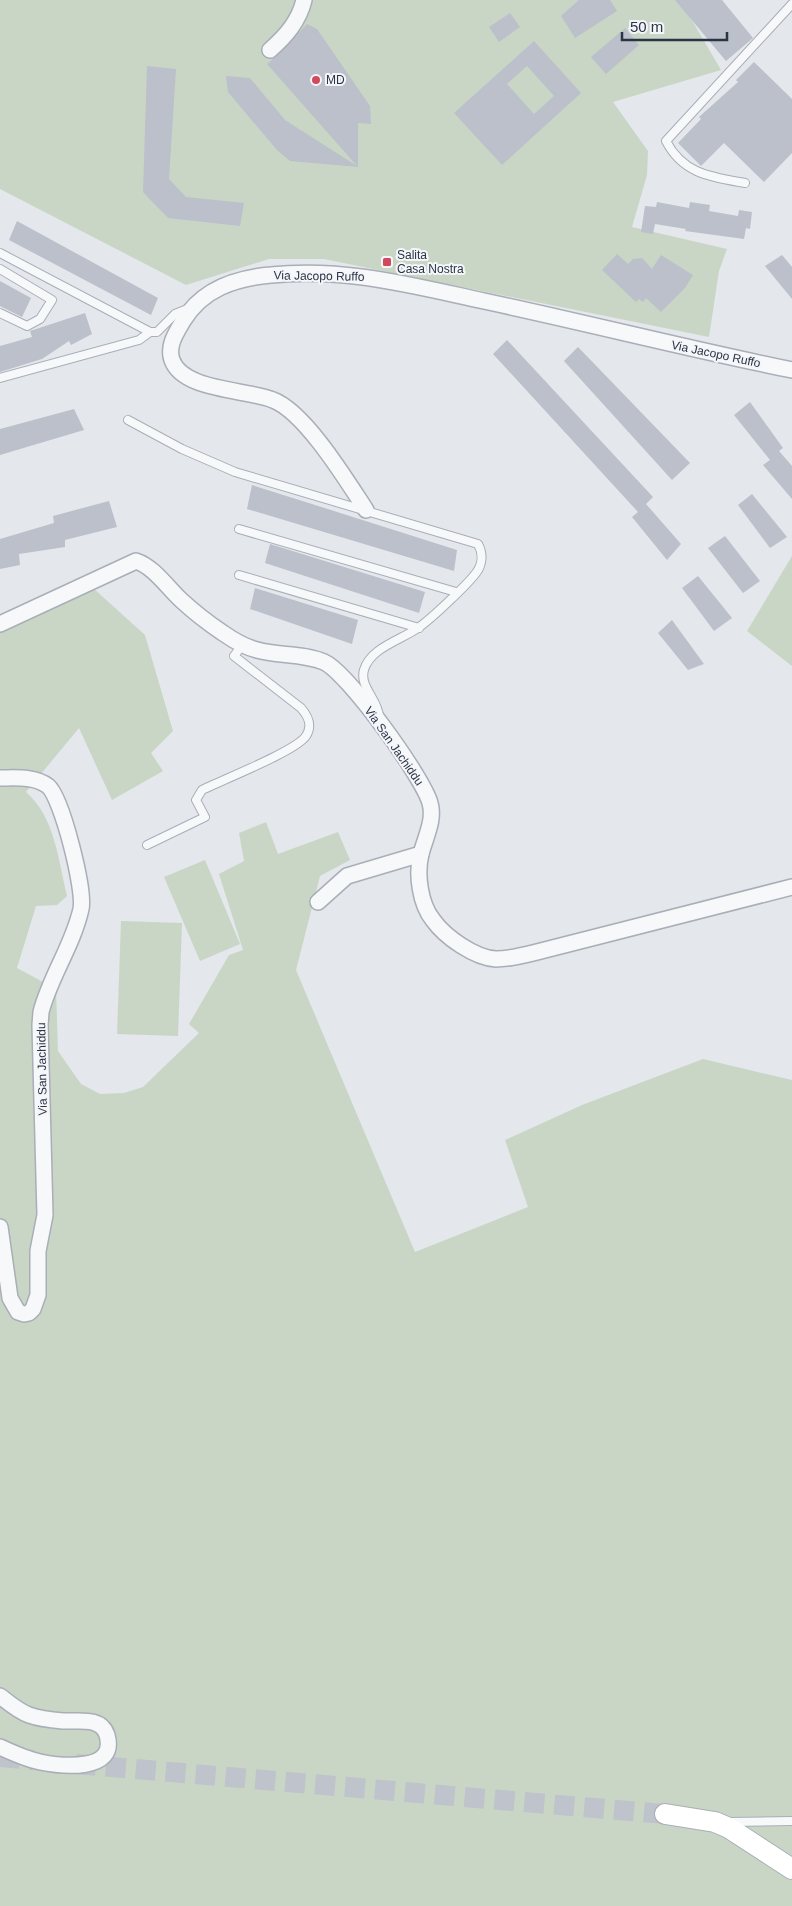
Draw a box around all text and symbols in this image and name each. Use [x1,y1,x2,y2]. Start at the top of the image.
scale bar [622,10,727,42]
text: 50 m [630,18,663,35]
place label: MD [326,73,345,87]
marker: MD [310,74,322,86]
place label: Salita Casa Nostra [397,248,464,276]
marker: Salita Casa Nostra [381,256,393,268]
street label: Via Jacopo Ruffo [273,268,365,284]
street label: Via Jacopo Ruffo [670,338,762,370]
street label: Via San Jachiddu [362,704,426,788]
street label: Via San Jachiddu [34,1022,50,1116]

